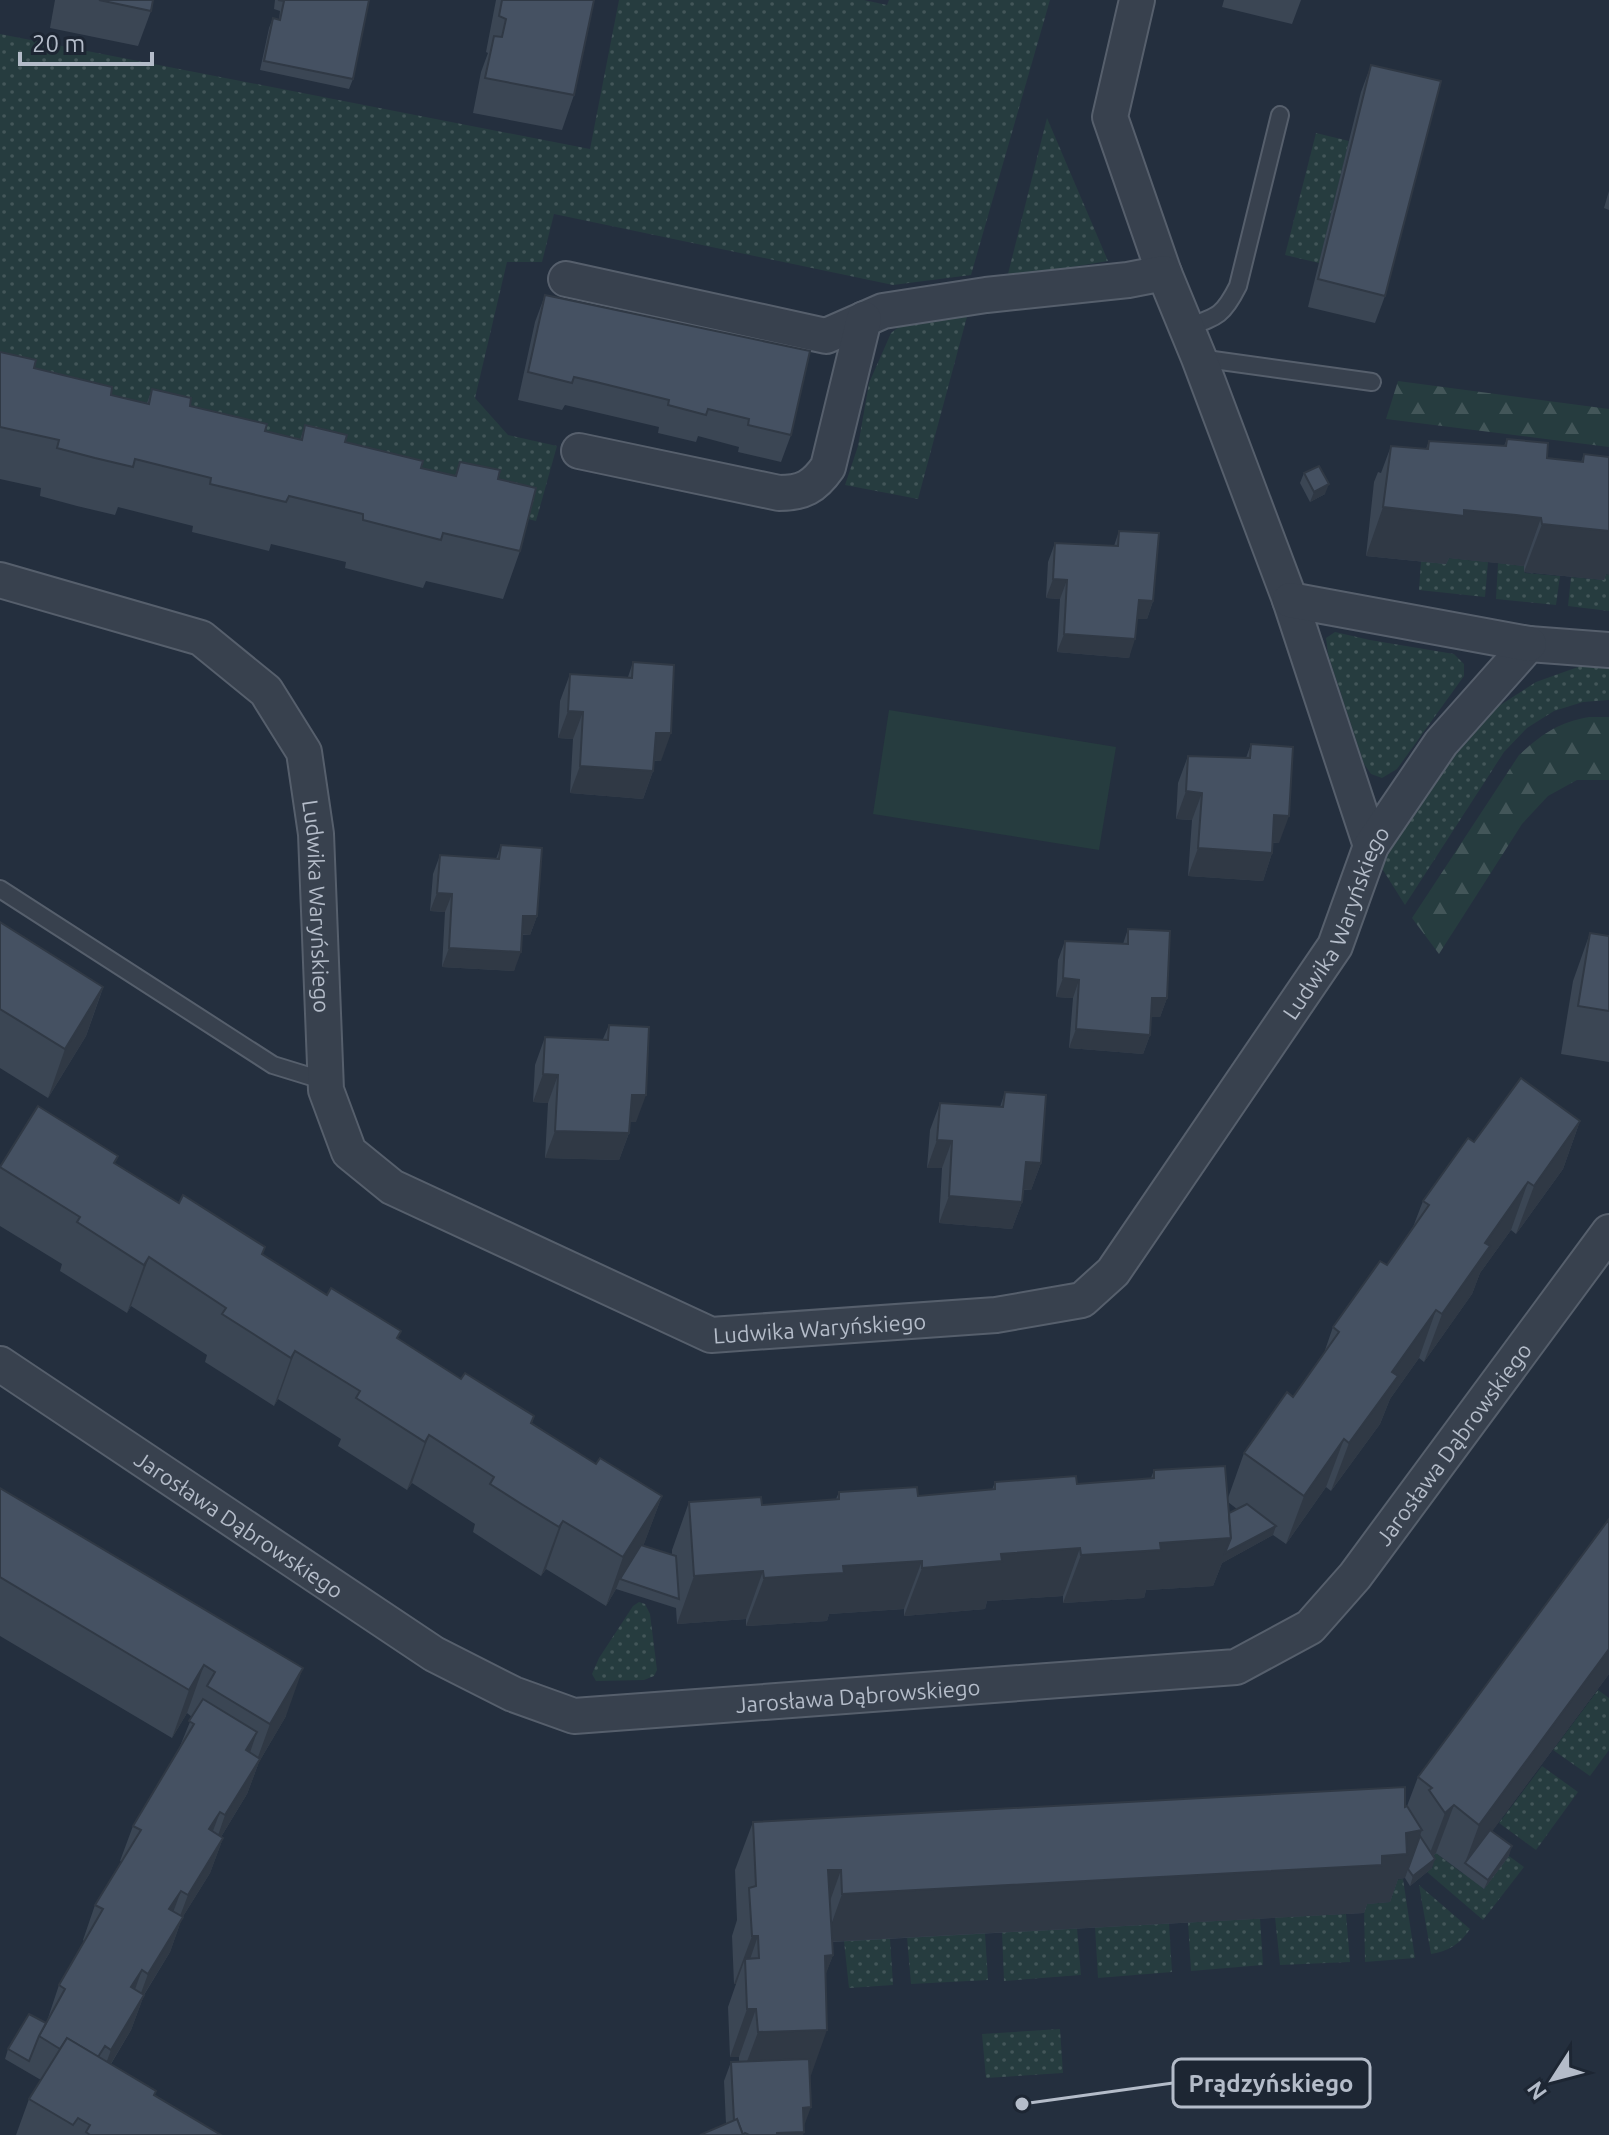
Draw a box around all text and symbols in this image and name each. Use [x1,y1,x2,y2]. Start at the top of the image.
scale bar [20,16,152,66]
text: 20 m [32,30,85,57]
street label: Ludwika Waryńskiego [299,798,335,1013]
street label: Ludwika Waryńskiego [1277,821,1394,1023]
street label: Ludwika Waryńskiego [712,1307,927,1347]
street label: Jarosława Dąbrowskiego [1370,1337,1536,1550]
street label: Jarosława Dąbrowskiego [131,1445,348,1603]
street label: Jarosława Dąbrowskiego [735,1673,981,1717]
north arrow [1513,2039,1593,2119]
callout: Prądzyńskiego [1173,2059,1370,2107]
text: Prądzyńskiego [1188,2070,1354,2097]
text: N [1521,2077,1551,2105]

